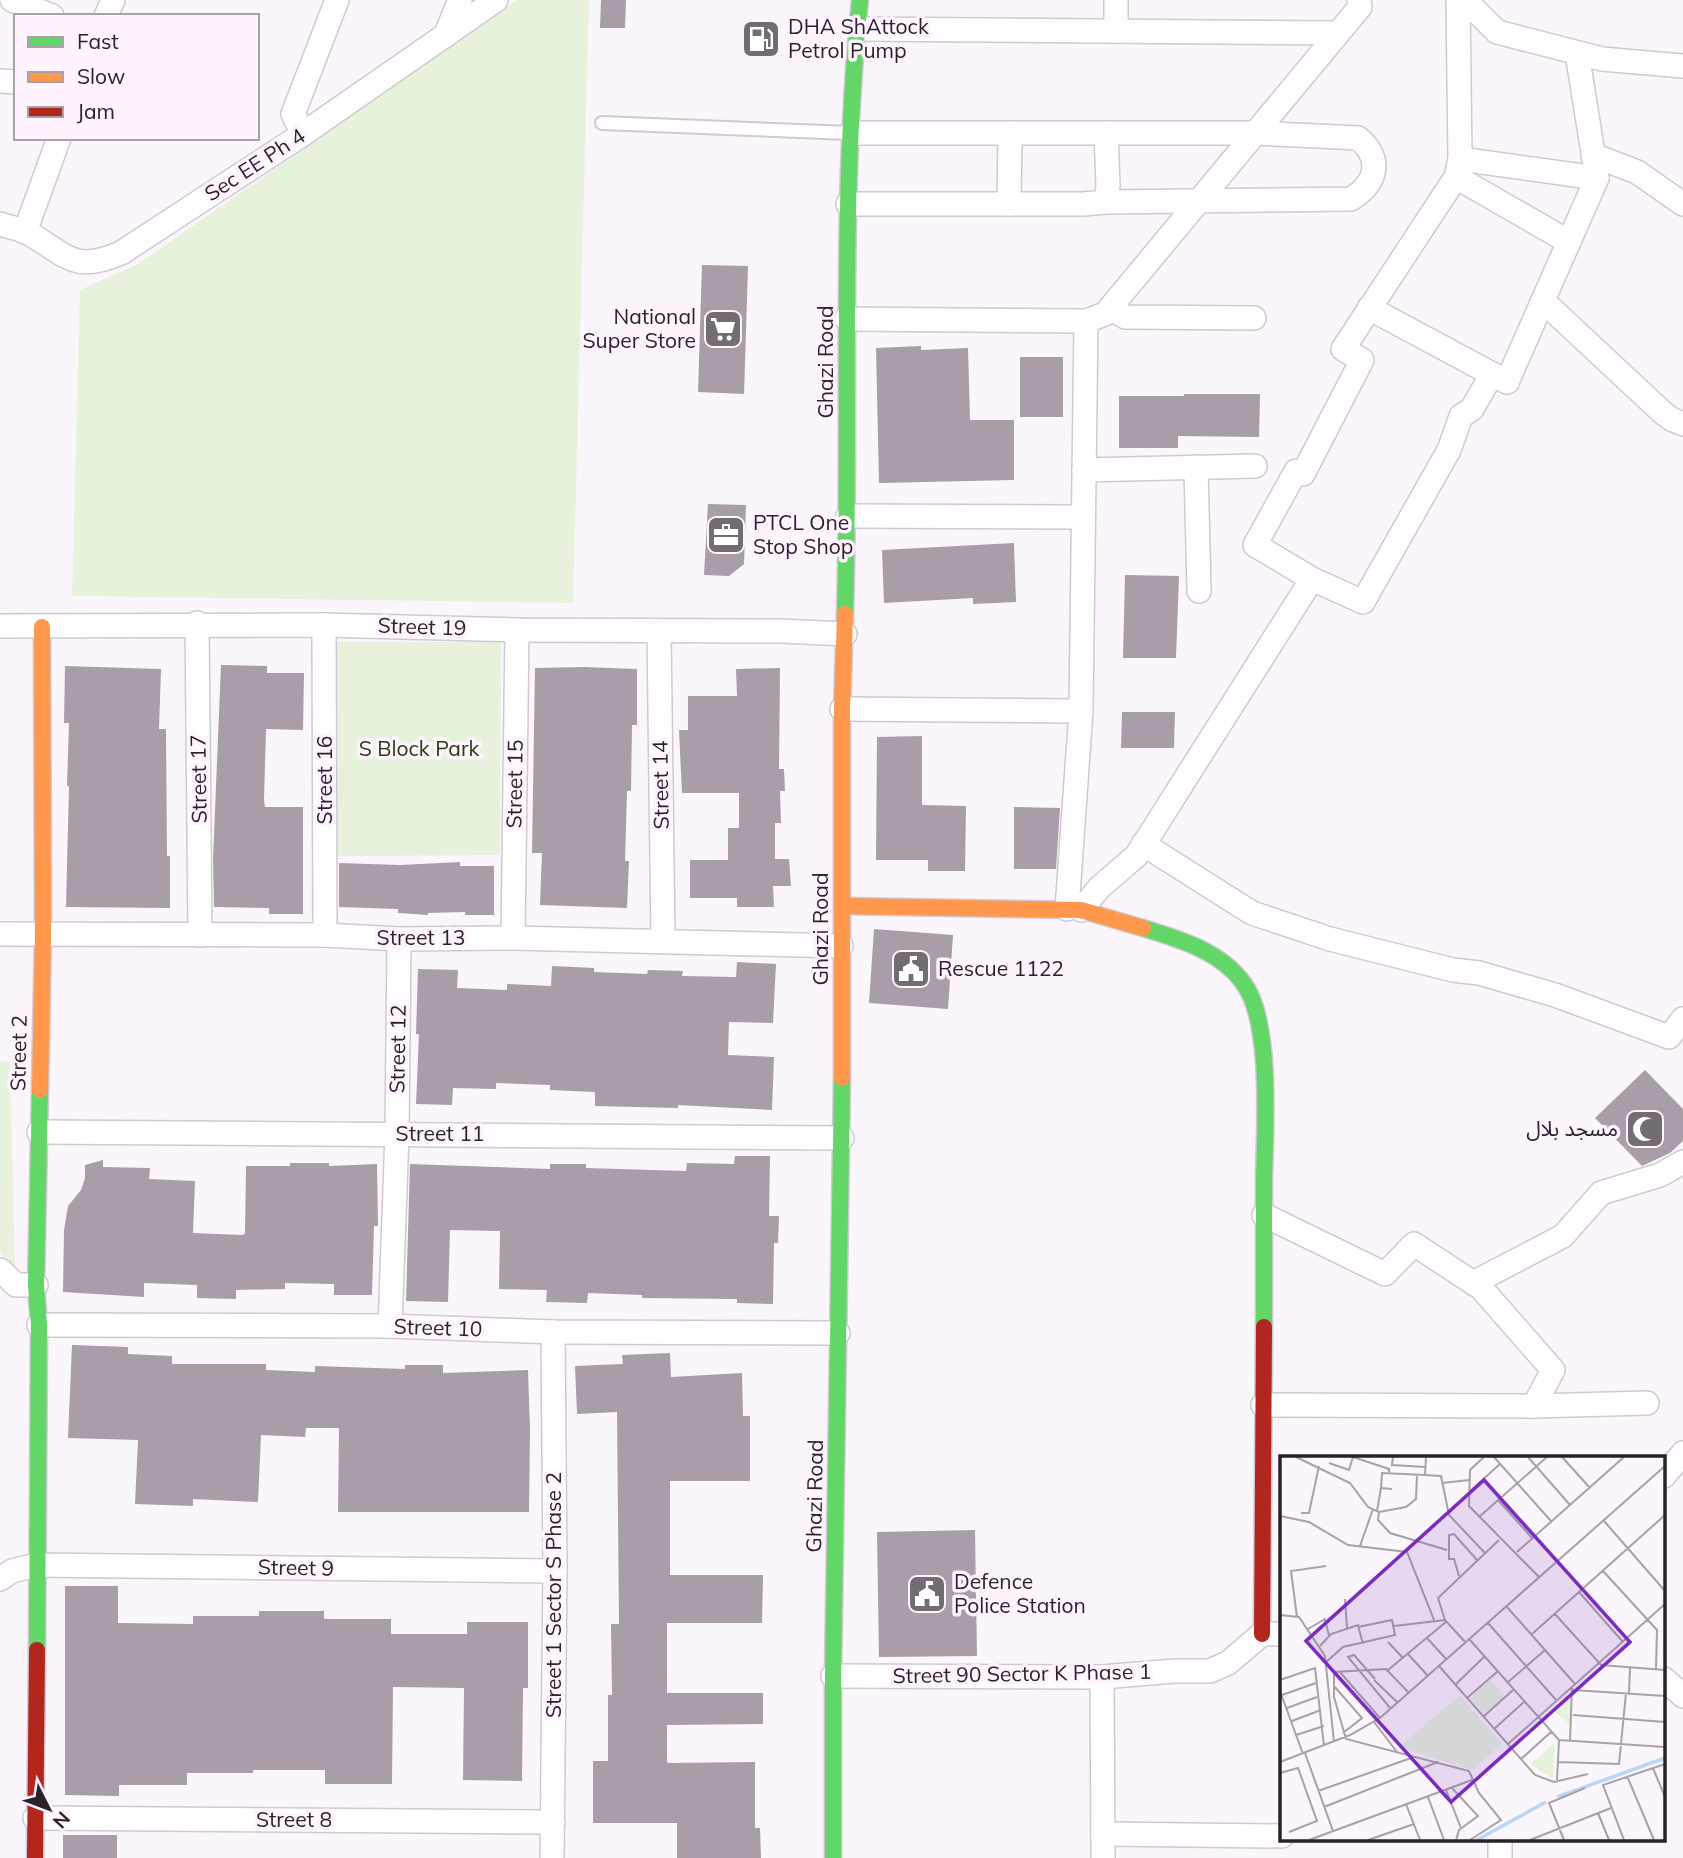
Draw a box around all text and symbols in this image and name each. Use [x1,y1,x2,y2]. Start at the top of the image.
place label: DHA ShAttock Petrol Pump [788,13,929,63]
legend [14,14,259,140]
fuel station icon: DHA ShAttock Petrol Pump [740,18,782,60]
text: Fast [77,28,119,54]
text: Slow [77,63,125,89]
text: Jam [77,98,115,124]
street label: Sec EE Ph 4 [199,122,310,206]
place label: National Super Store [582,303,696,353]
street label: Ghazi Road [812,305,838,419]
supermarket icon: National Super Store [702,308,744,350]
place label: PTCL One Stop Shop [753,509,853,559]
office icon: PTCL One Stop Shop [705,514,747,556]
street label: Street 19 [377,611,467,641]
street label: Street 17 [184,734,212,824]
park label: S Block Park [359,735,480,761]
street label: Street 16 [311,736,337,824]
street label: Street 15 [500,739,528,829]
street label: Street 14 [646,740,674,830]
street label: Ghazi Road [807,872,833,986]
street label: Street 13 [377,924,465,950]
public building icon: Rescue 1122 [890,948,932,990]
place label: Rescue 1122 [938,955,1064,981]
street label: Street 12 [383,1004,411,1094]
street label: Street 2 [4,1015,32,1091]
mosque icon: مسجد بلال [1624,1108,1666,1150]
place label: مسجد بلال [1526,1115,1618,1141]
street label: Street 11 [396,1120,484,1146]
street label: Street 10 [393,1312,483,1342]
street label: Ghazi Road [800,1439,828,1553]
inset map [1280,1456,1666,1840]
street label: Street 1 Sector S Phase 2 [540,1472,566,1718]
street label: Street 9 [258,1553,334,1581]
place label: Defence Police Station [954,1568,1086,1618]
public building icon: Defence Police Station [906,1573,948,1615]
street label: Street 90 Sector K Phase 1 [892,1658,1152,1688]
north arrow [14,1774,84,1844]
street label: Street 8 [256,1806,332,1832]
text: N [48,1807,75,1834]

